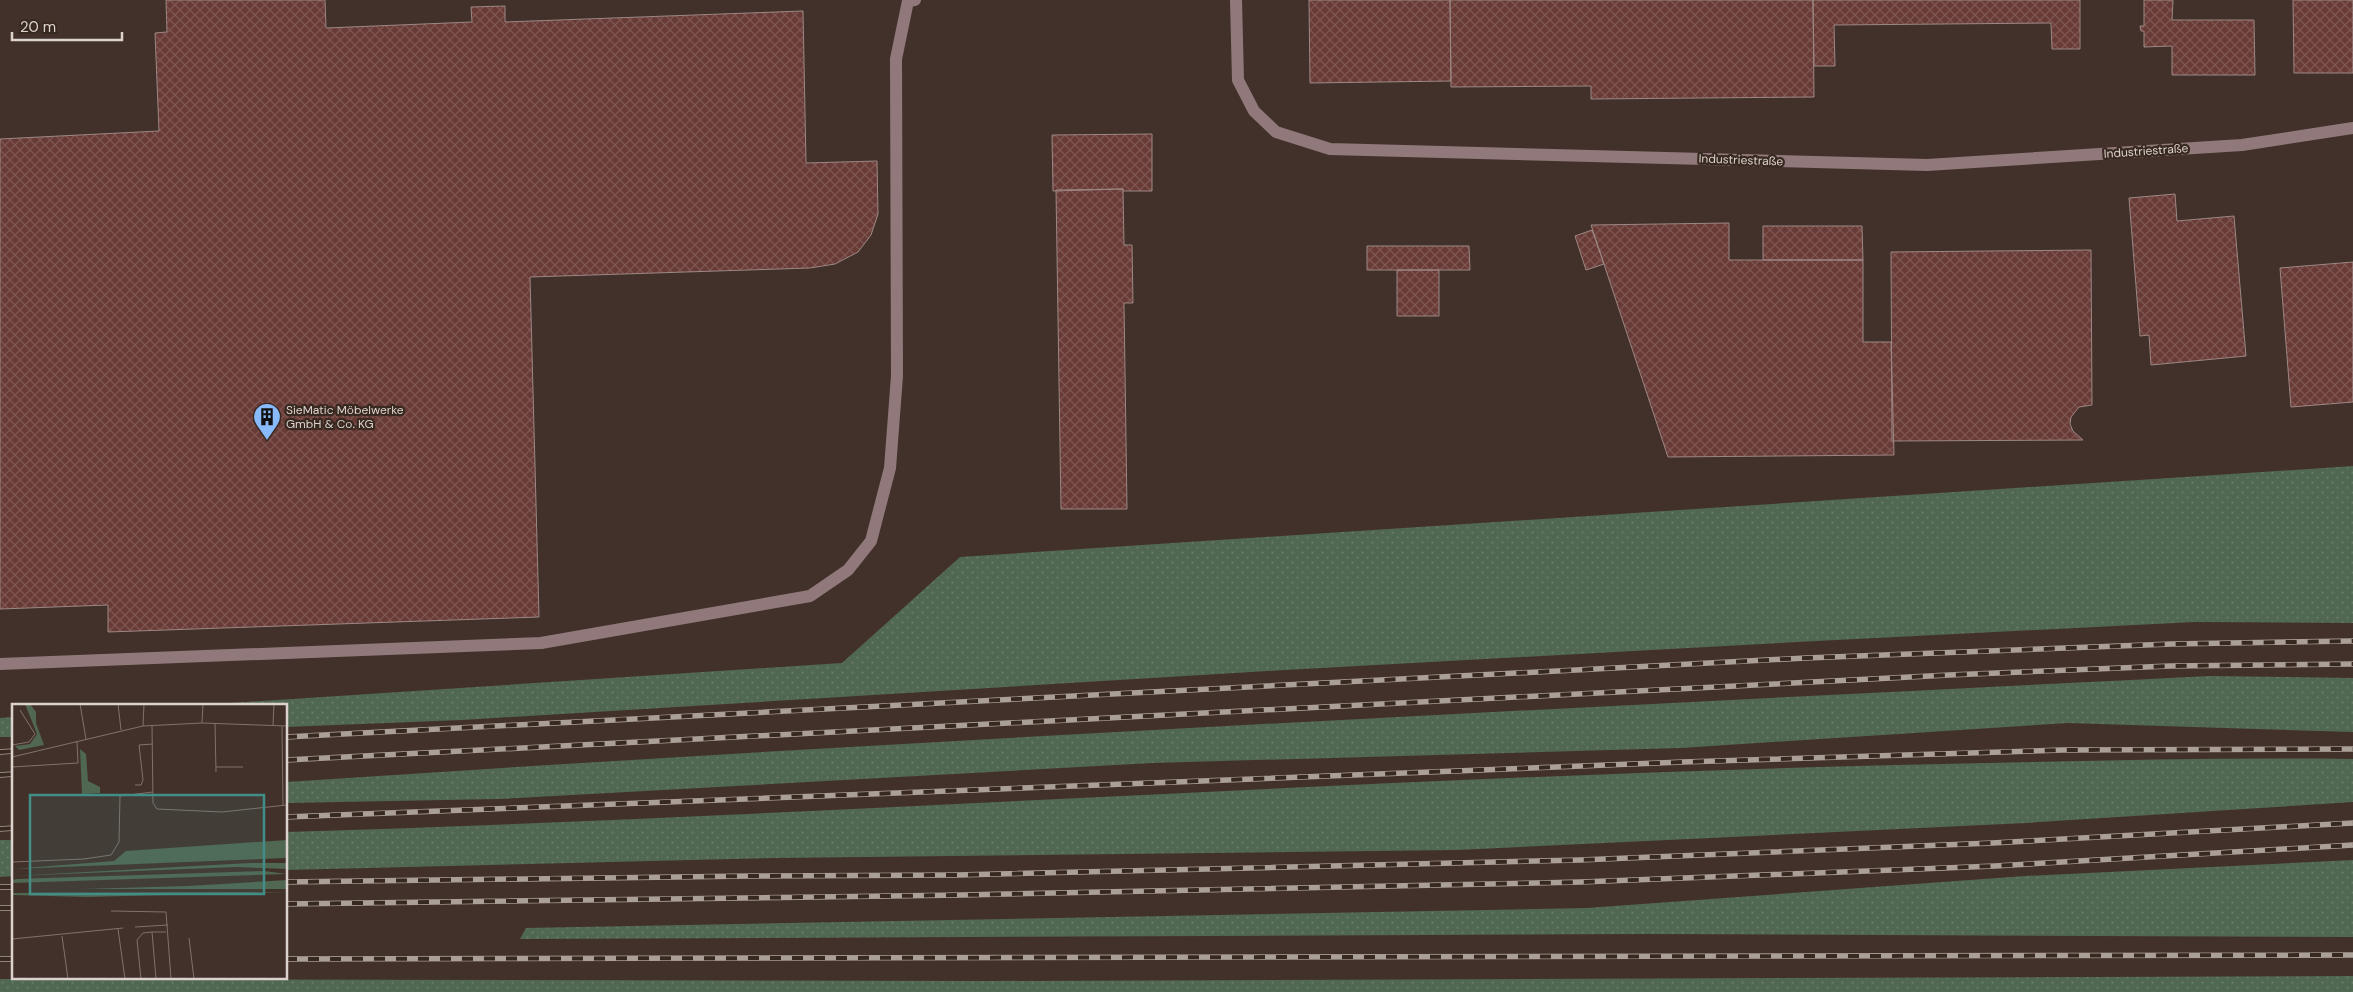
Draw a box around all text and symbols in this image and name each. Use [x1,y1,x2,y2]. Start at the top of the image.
scale bar [12,10,122,42]
text: 20 m [20,17,56,37]
street label: Industriestraße [2103,140,2189,162]
street label: Industriestraße [1698,151,1784,169]
building icon: SieMatic Möbelwerke GmbH & Co. KG [252,402,282,441]
place label: SieMatic Möbelwerke GmbH & Co. KG [286,402,404,432]
inset map [12,704,288,980]

